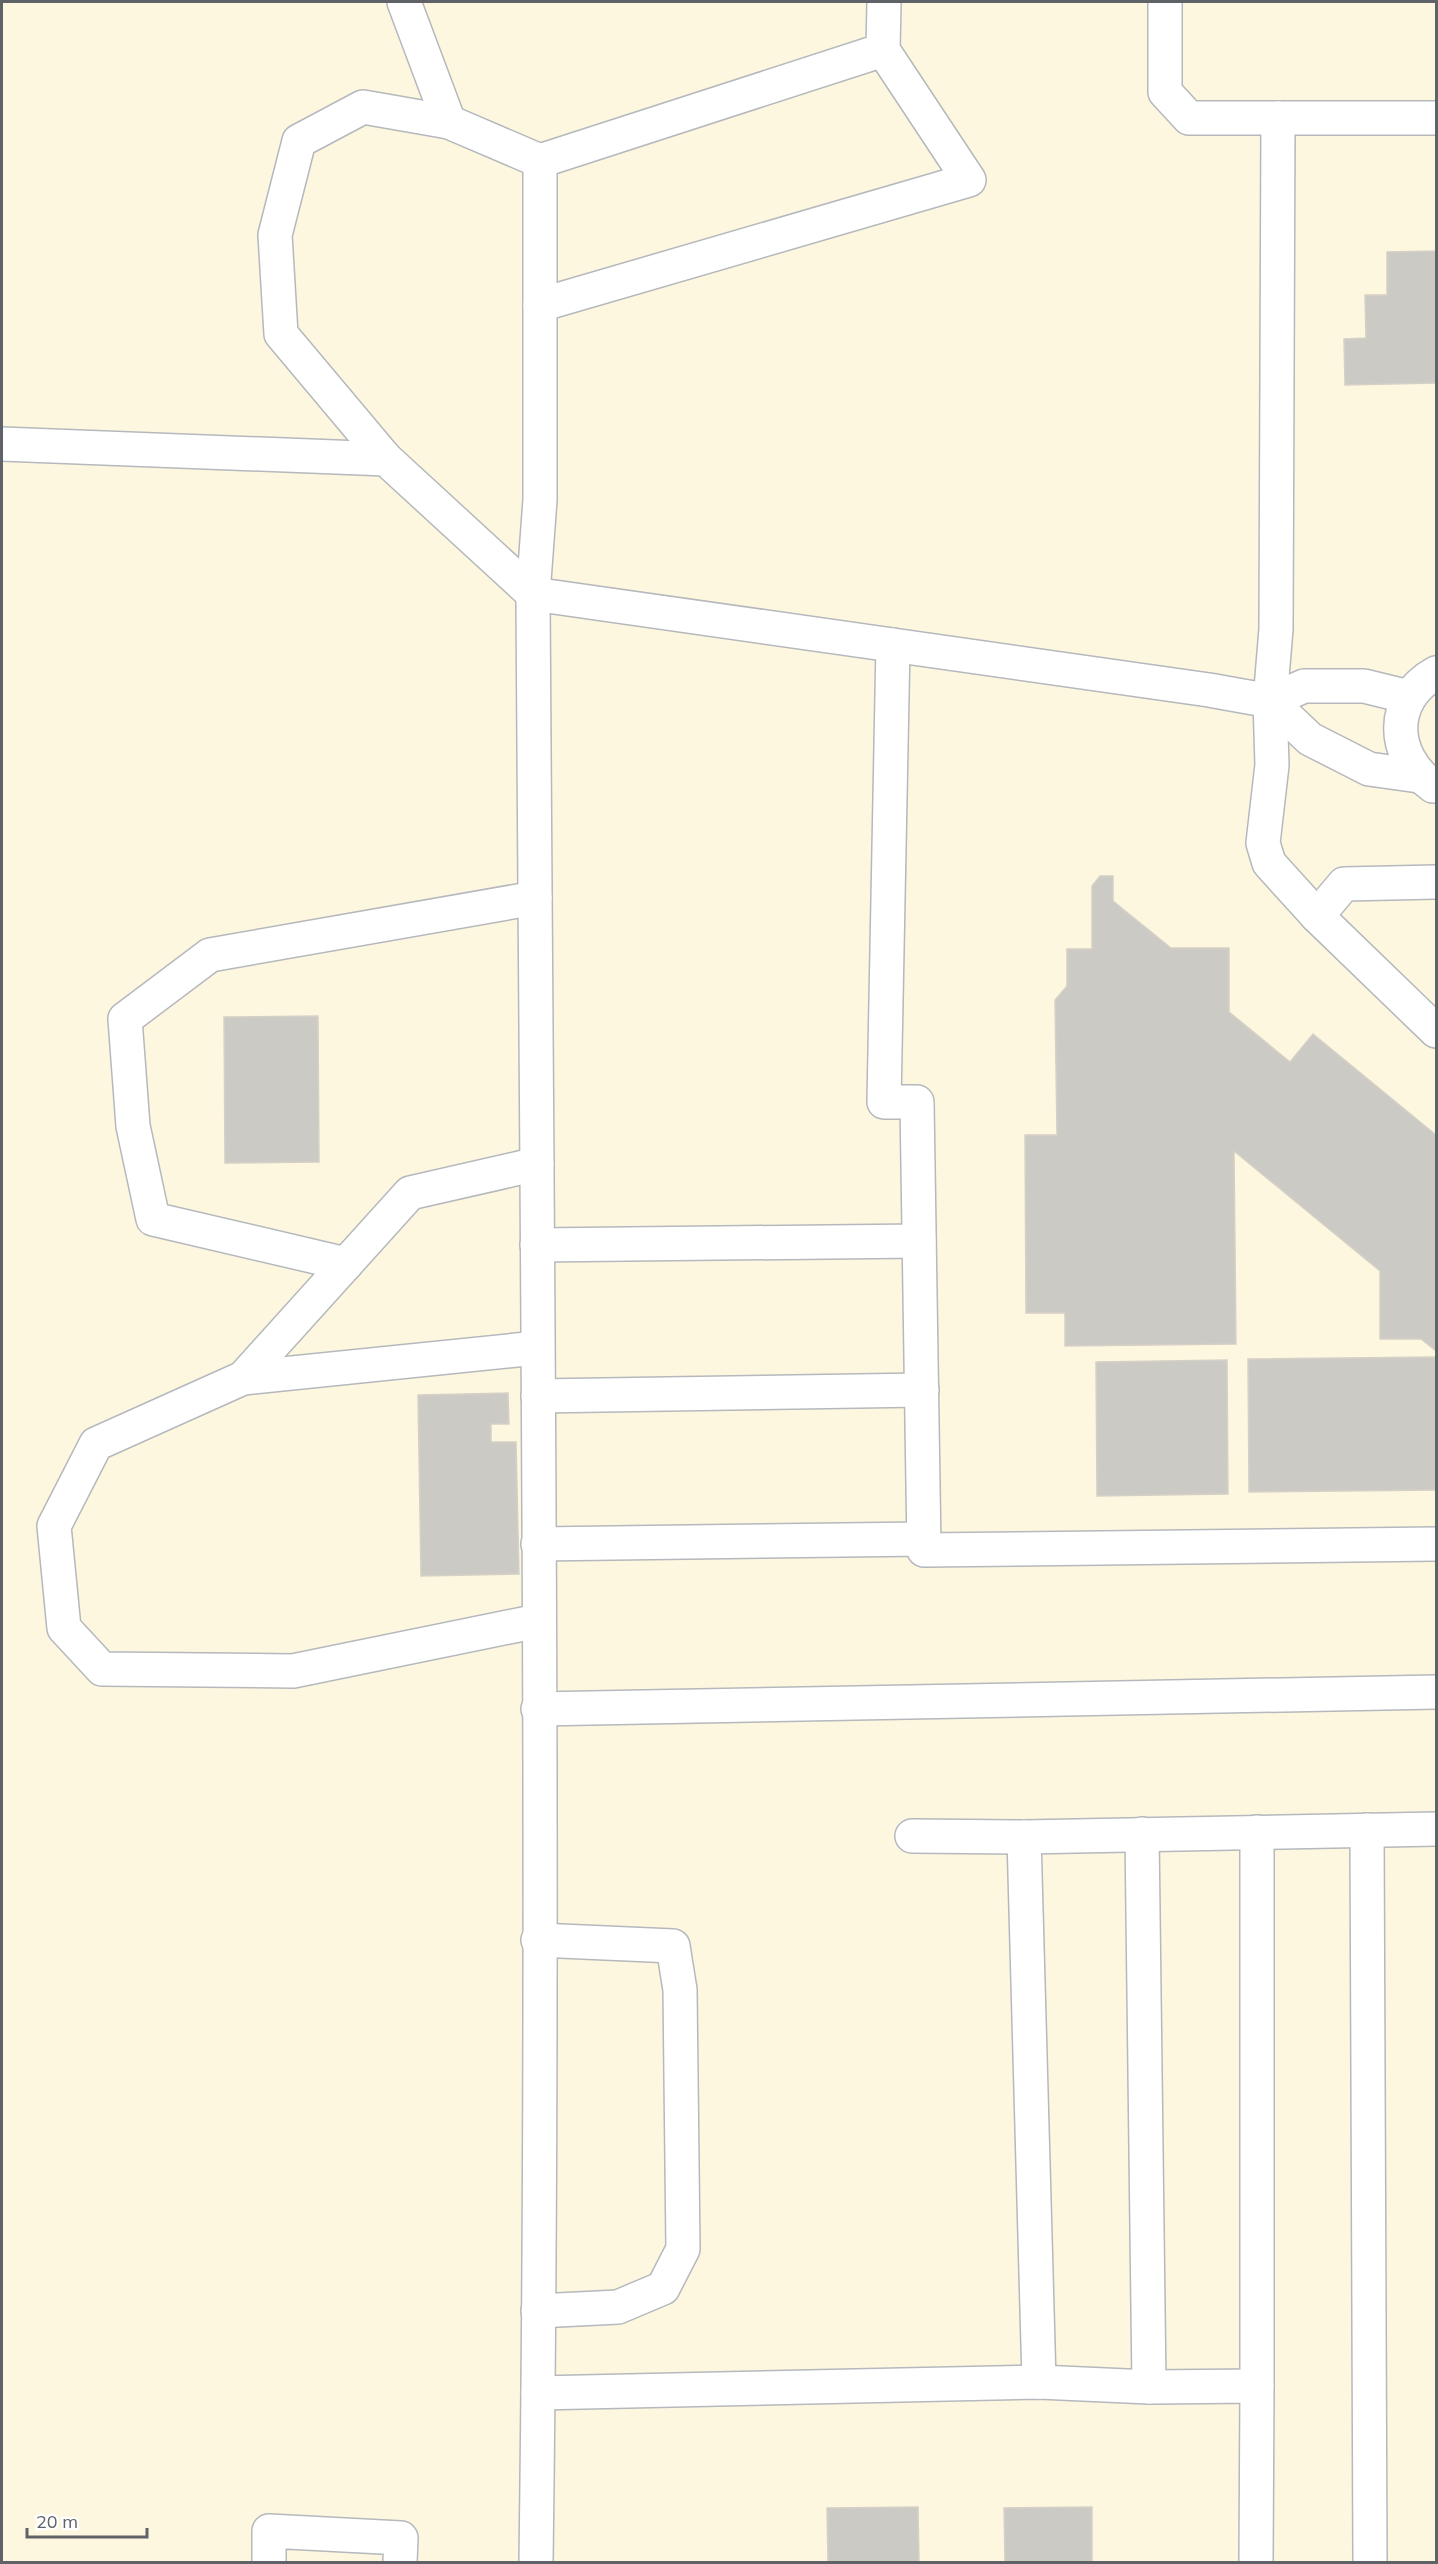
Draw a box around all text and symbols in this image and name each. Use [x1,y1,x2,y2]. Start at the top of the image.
scale bar [27,2501,147,2539]
text: 20 m [36,2510,78,2533]

